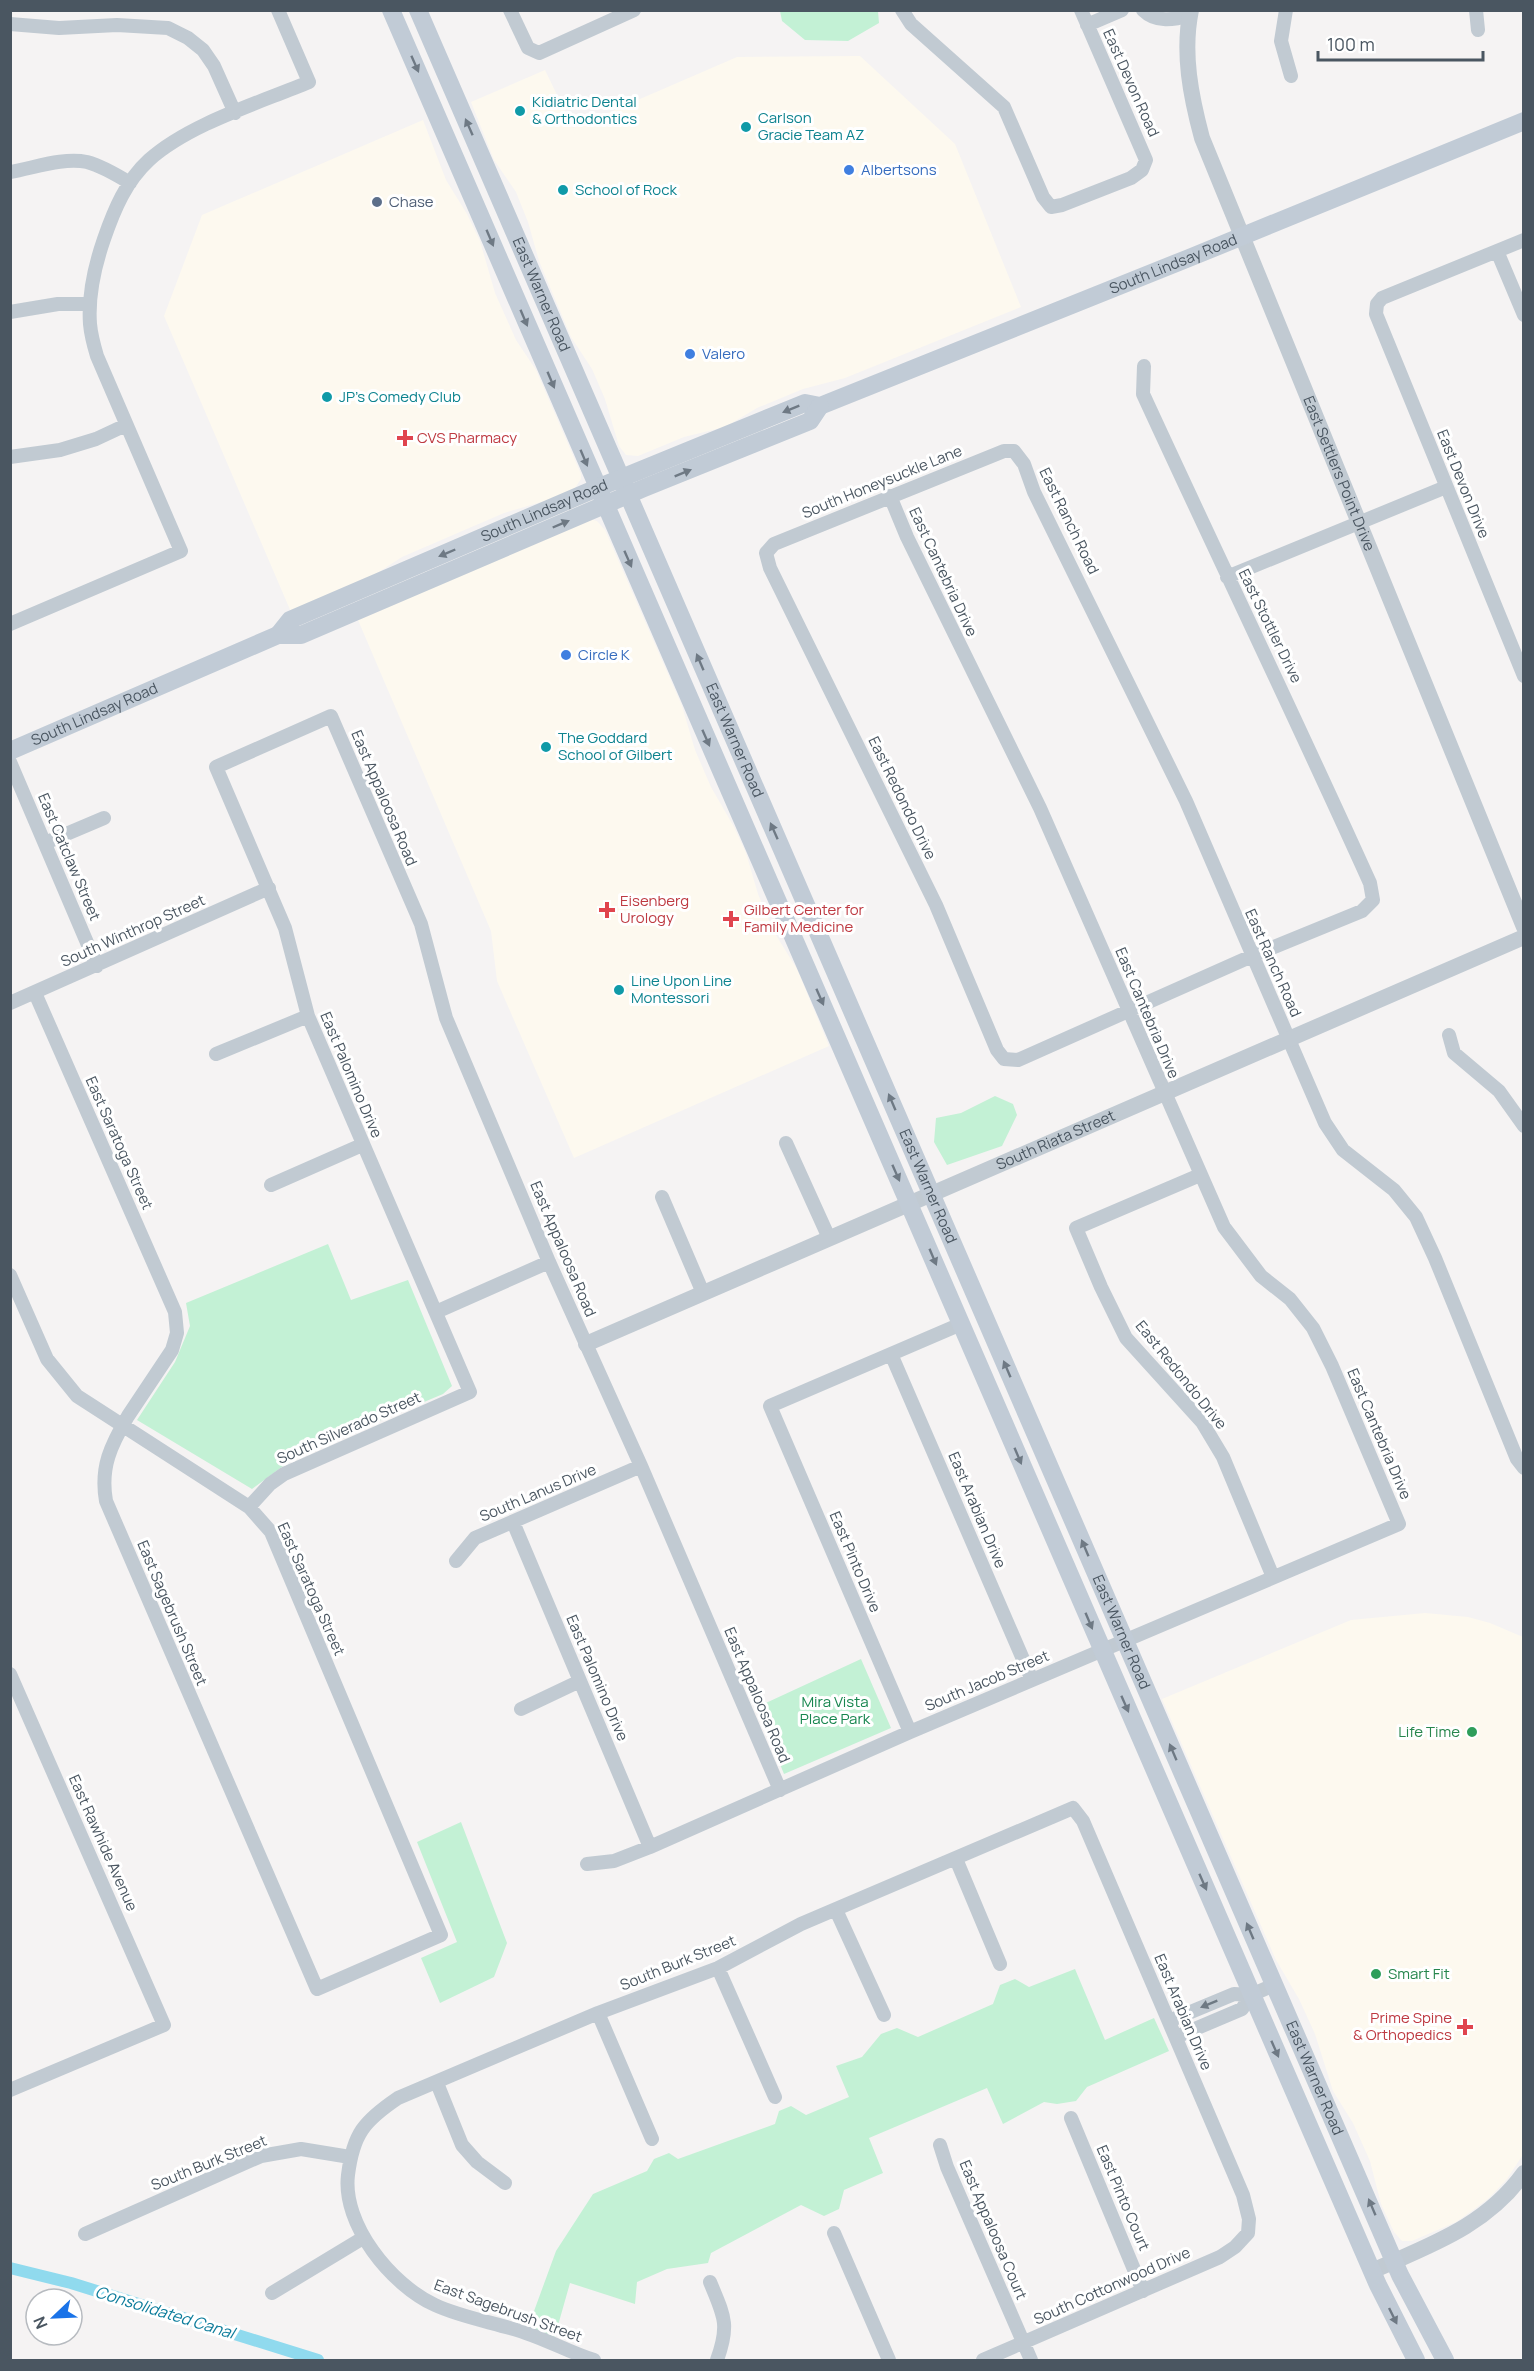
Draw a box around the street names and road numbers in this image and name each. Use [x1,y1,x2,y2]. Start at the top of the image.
street label: East Devon Road [1098,26,1165,140]
street label: South Lindsay Road [1106,228,1240,299]
street label: East Warner Road [508,234,576,355]
street label: East Settlers Point Drive [1298,393,1380,554]
street label: East Devon Drive [1432,426,1495,541]
street label: South Honeysuckle Lane [799,440,965,523]
street label: East Ranch Road [1035,464,1104,578]
street label: South Lindsay Road [477,474,611,547]
street label: East Cantebria Drive [904,504,983,640]
street label: East Stottler Drive [1234,565,1307,687]
street label: South Lindsay Road [28,677,161,751]
street label: East Warner Road [701,680,769,801]
street label: East Appaloosa Road [346,727,423,869]
street label: East Redondo Drive [864,733,941,863]
street label: East Catclaw Street [33,790,106,924]
street label: South Winthrop Street [57,889,208,972]
street label: East Ranch Road [1240,905,1307,1020]
street label: East Cantebria Drive [1110,944,1185,1082]
street label: East Palomino Drive [315,1008,388,1141]
street label: East Saratoga Street [81,1073,158,1213]
street label: South Riata Street [993,1105,1118,1175]
street label: East Warner Road [894,1126,962,1246]
street label: East Appaloosa Road [525,1178,602,1320]
street label: East Redondo Drive [1131,1316,1232,1434]
street label: East Cantebria Drive [1342,1365,1417,1503]
street label: South Silverado Street [273,1386,424,1469]
street label: East Arabian Drive [943,1448,1012,1571]
street label: South Lanus Drive [476,1458,600,1527]
street label: East Pinto Drive [825,1508,886,1616]
street label: East Saratoga Street [273,1519,350,1659]
street label: East Sagebrush Street [132,1537,213,1689]
street label: East Warner Road [1088,1572,1156,1692]
street label: East Palomino Drive [561,1611,634,1744]
street label: East Appaloosa Road [719,1624,796,1766]
street label: South Jacob Street [921,1645,1052,1716]
street label: East Rawhide Avenue [64,1771,143,1915]
street label: South Burk Street [617,1930,739,1995]
street label: East Arabian Drive [1149,1950,1218,2073]
street label: East Warner Road [1281,2017,1349,2138]
street label: South Burk Street [148,2130,270,2195]
street label: East Pinto Court [1092,2142,1155,2254]
street label: East Appaloosa Court [955,2157,1032,2303]
street label: South Cottonwood Drive [1030,2241,1194,2330]
street label: East Sagebrush Street [431,2274,585,2347]

